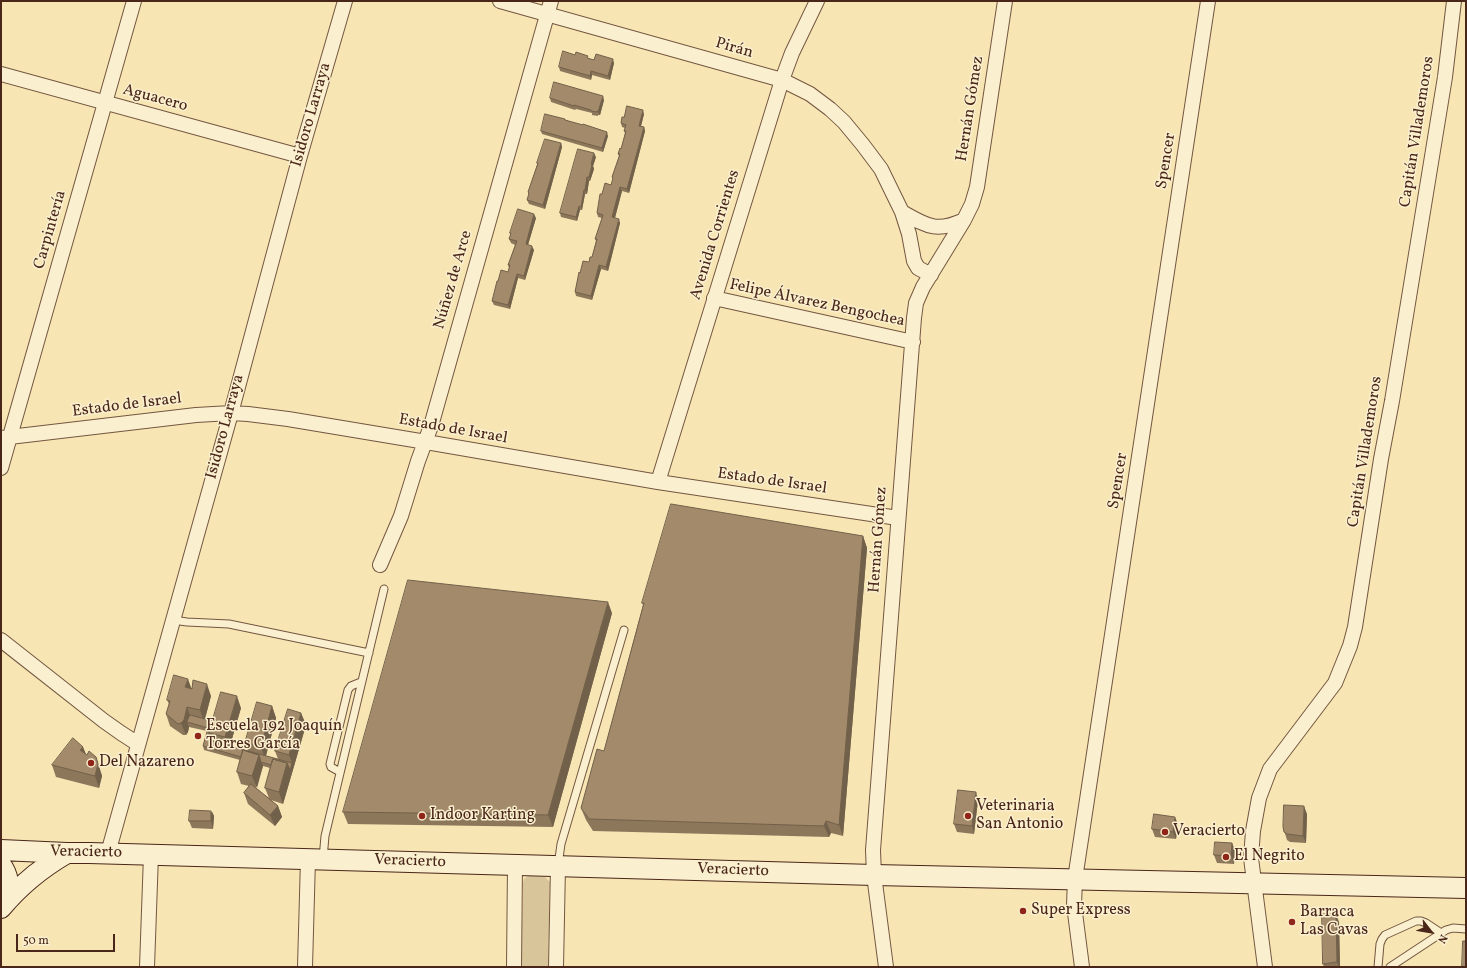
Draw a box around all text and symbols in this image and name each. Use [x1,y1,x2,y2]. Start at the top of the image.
street label: Pirán [713,34,755,64]
street label: Hernán Gómez [953,55,989,163]
street label: Capitán Villademoros [1397,55,1439,209]
street label: Isidoro Larraya [288,61,336,169]
street label: Aguacero [120,81,190,117]
street label: Spencer [1153,132,1181,190]
street label: Avenida Corrientes [687,168,745,302]
street label: Carpintería [31,188,71,272]
street label: Núñez de Arce [431,228,477,332]
street label: Felipe Álvarez Bengochea [728,276,906,332]
street label: Isidoro Larraya [203,372,249,482]
street label: Capitán Villademoros [1345,375,1387,529]
street label: Estado de Israel [71,390,183,422]
street label: Estado de Israel [397,411,509,449]
street label: Spencer [1105,452,1133,510]
street label: Estado de Israel [716,465,828,499]
street label: Hernán Gómez [866,486,892,594]
place label: Escuela 192 Joaquín Torres García [206,717,342,755]
marker: Escuela 192 Joaquín Torres García [193,731,203,741]
place label: Del Nazareno [99,753,194,773]
marker: Del Nazareno [86,758,96,768]
place label: Veterinaria San Antonio [976,797,1063,835]
place label: Indoor Karting [430,806,535,826]
marker: Indoor Karting [417,811,427,821]
marker: Veterinaria San Antonio [963,811,973,821]
place label: Veracierto [1173,822,1245,842]
marker: Veracierto [1160,827,1170,837]
street label: Veracierto [50,843,122,863]
place label: El Negrito [1234,847,1305,867]
street label: Veracierto [374,851,446,873]
marker: El Negrito [1221,852,1231,862]
street label: Veracierto [697,860,769,882]
place label: Super Express [1031,901,1131,921]
place label: Barraca Las Cavas [1300,903,1368,941]
marker: Super Express [1018,906,1028,916]
north arrow [1411,912,1451,952]
marker: Barraca Las Cavas [1287,917,1297,927]
scale bar [18,926,117,952]
text: N [1433,931,1450,946]
text: 50 m [23,933,49,949]

